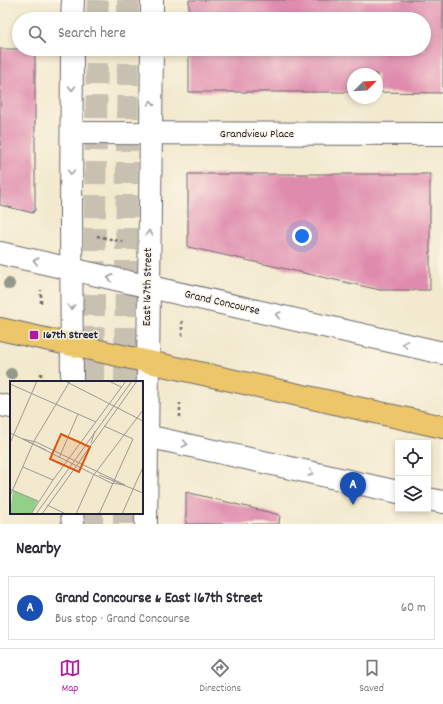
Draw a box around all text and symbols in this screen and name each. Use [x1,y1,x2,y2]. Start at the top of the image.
search box [12,12,431,56]
icon: search [26,23,48,45]
text: Search here [58,23,126,45]
north arrow [347,68,383,104]
one-way arrow [68,85,76,91]
one-way arrow [147,100,155,106]
street label: Grandview Place [220,126,294,143]
one-way arrow [67,169,75,175]
your location [292,226,312,246]
one-way arrow [145,230,153,236]
street label: East 167th Street [139,247,157,326]
one-way arrow [32,257,39,265]
one-way arrow [107,274,114,282]
street label: Grand Concourse [183,286,261,320]
one-way arrow [67,304,76,310]
one-way arrow [275,312,281,320]
place label: 167th Street [43,327,99,344]
marker: 167th Street [28,329,40,341]
one-way arrow [402,341,408,349]
inset map [10,381,143,514]
one-way arrow [181,440,188,448]
map controls [395,440,431,512]
button: locate [395,440,431,476]
one-way arrow [308,468,315,476]
pin: A [340,472,366,505]
button: layers [395,476,431,512]
text: Nearby [16,538,60,562]
text: Grand Concourse & East 167th Street [55,588,263,610]
text: A [26,599,34,618]
text: 60 m [401,599,426,618]
text: Bus stop · Grand Concourse [55,610,190,629]
tab: Map [59,657,81,697]
tab: Directions [199,657,241,697]
tab: Saved [359,657,384,697]

